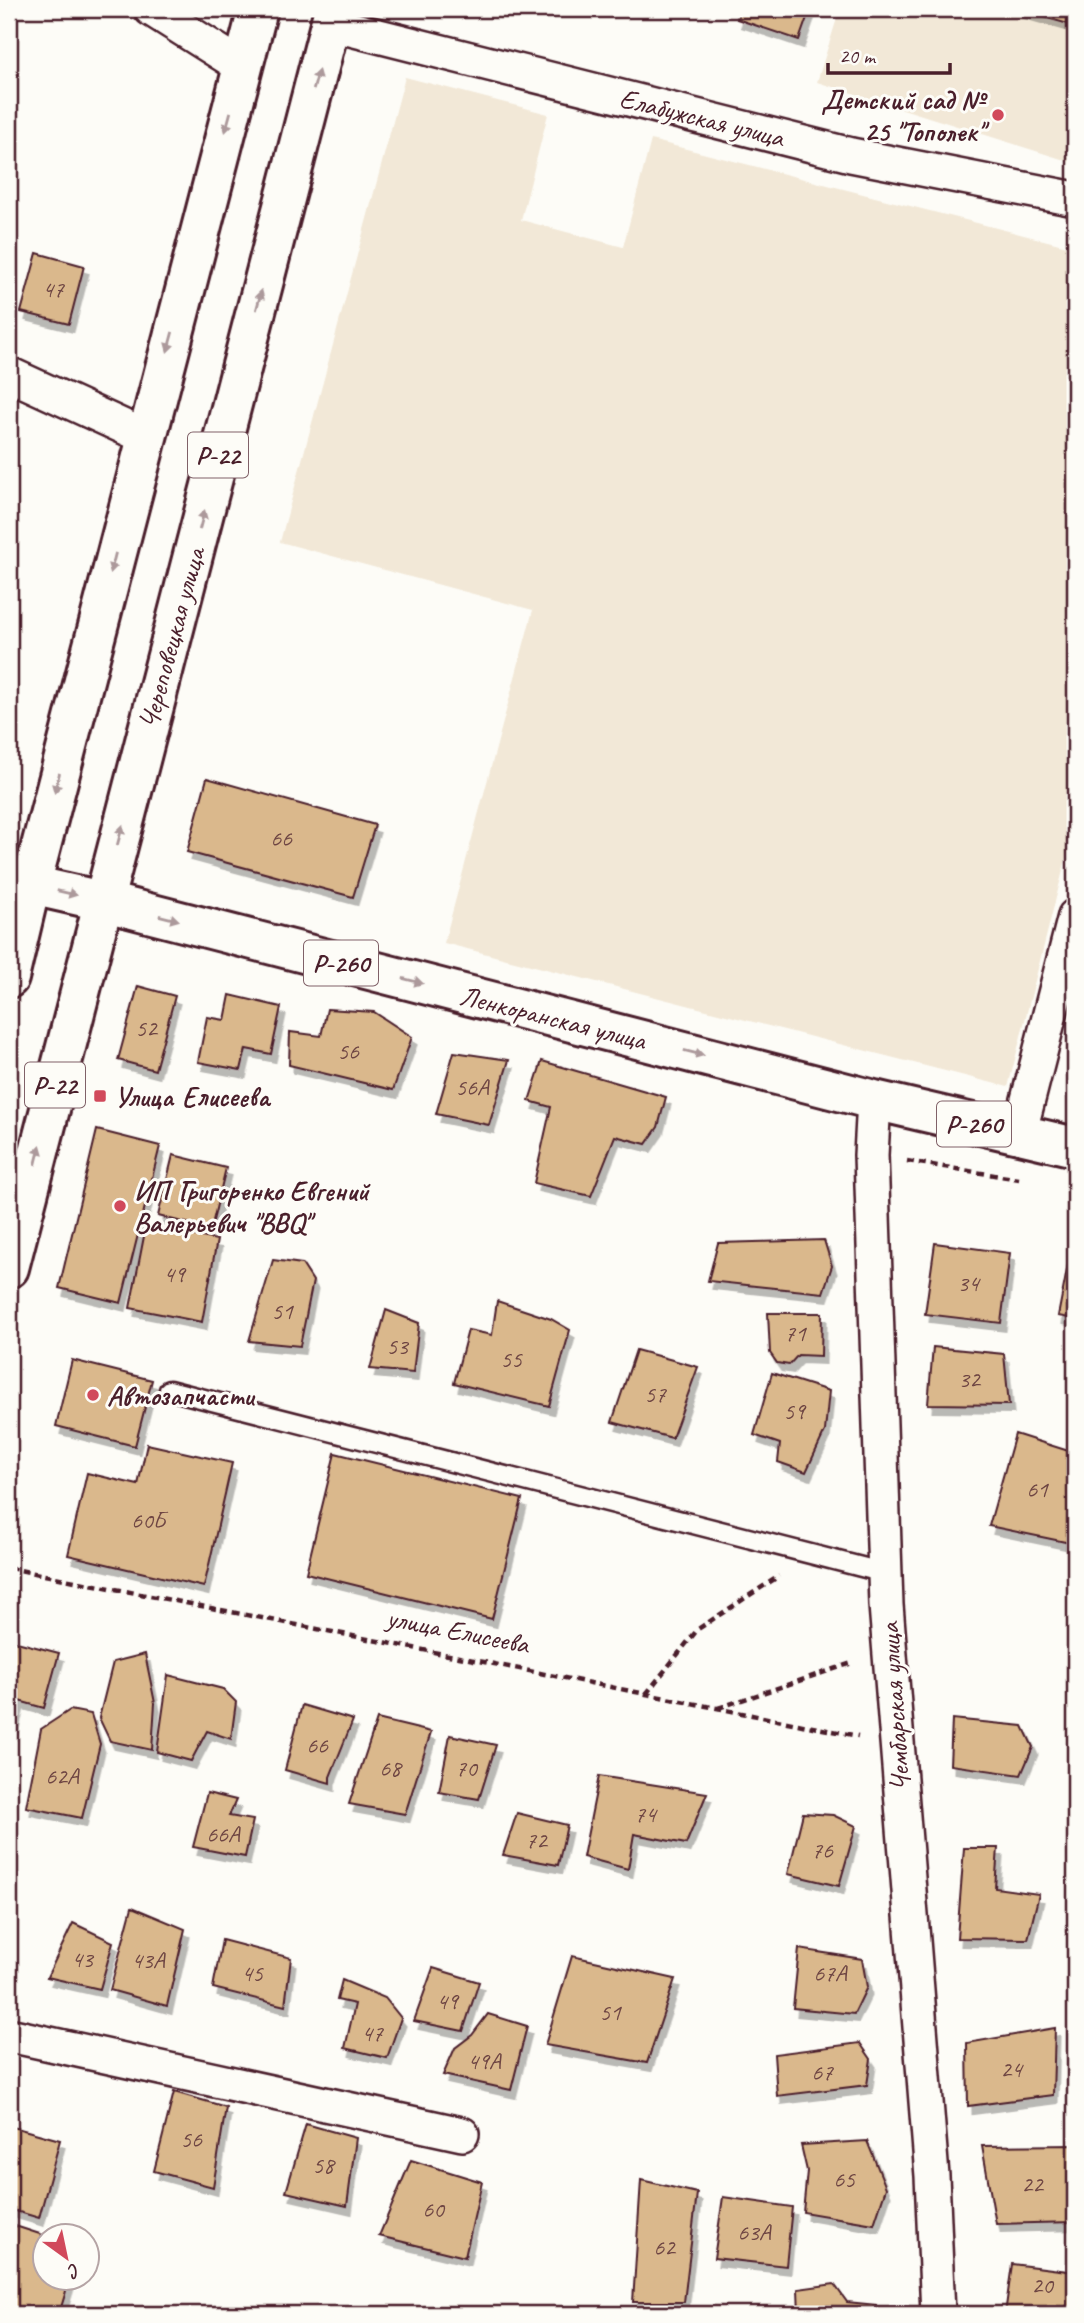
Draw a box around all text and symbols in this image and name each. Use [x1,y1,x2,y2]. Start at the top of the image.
scale bar [828,32,951,76]
text: 20 m [839,43,877,69]
one-way arrow [311,69,322,91]
street label: Елабужская улица [616,80,789,155]
place label: Детский сад № 25 "Тополек" [821,82,990,149]
marker: Детский сад № 25 "Тополек" [990,107,1006,123]
one-way arrow [222,111,233,133]
house number: 47 [42,274,65,304]
one-way arrow [254,289,265,311]
one-way arrow [165,332,175,353]
road number: Р-22 [188,432,248,477]
one-way arrow [197,509,207,530]
street label: Череповецкая улица [131,541,213,732]
one-way arrow [107,552,118,574]
one-way arrow [51,772,62,794]
house number: 66 [270,823,293,853]
one-way arrow [115,824,126,846]
one-way arrow [56,888,78,899]
one-way arrow [158,913,180,924]
road number: Р-260 [304,940,378,986]
one-way arrow [402,976,424,987]
street label: Ленкоранская улица [456,977,651,1058]
house number: 52 [135,1013,159,1043]
house number: 56 [337,1036,360,1066]
one-way arrow [683,1048,705,1059]
road number: Р-22 [25,1062,85,1108]
house number: 56А [455,1072,490,1102]
place label: Улица Елисеева [114,1079,272,1114]
marker: Улица Елисеева [92,1088,108,1104]
road number: Р-260 [937,1102,1011,1147]
one-way arrow [33,1144,44,1166]
place label: ИП Григоренко Евгений Валерьевич "BBQ" [134,1173,371,1240]
marker: ИП Григоренко Евгений Валерьевич "BBQ" [112,1198,128,1214]
house number: 49 [163,1259,187,1289]
house number: 34 [957,1268,981,1298]
house number: 51 [271,1296,294,1326]
house number: 71 [784,1318,807,1348]
house number: 53 [386,1331,410,1361]
house number: 55 [500,1344,523,1374]
house number: 32 [958,1364,982,1394]
place label: Автозапчасти [107,1378,256,1413]
house number: 57 [644,1379,667,1409]
marker: Автозапчасти [85,1387,101,1403]
house number: 59 [783,1396,807,1426]
house number: 61 [1026,1474,1049,1504]
house number: 60Б [131,1505,169,1535]
street label: улица Елисеева [382,1599,534,1662]
street label: Чембарская улица [871,1620,918,1792]
house number: 66 [306,1730,329,1760]
house number: 68 [379,1753,403,1783]
house number: 70 [455,1753,479,1783]
house number: 62А [45,1761,80,1791]
house number: 74 [634,1799,658,1829]
house number: 66А [206,1819,241,1849]
house number: 72 [525,1825,549,1855]
house number: 76 [811,1835,834,1865]
house number: 43 [71,1944,95,1974]
house number: 43А [131,1945,166,1975]
house number: 45 [241,1958,264,1988]
house number: 67А [813,1958,848,1988]
house number: 49 [436,1986,460,2016]
house number: 51 [599,1997,622,2027]
house number: 47 [361,2018,384,2048]
house number: 49А [467,2046,502,2076]
house number: 24 [1000,2054,1024,2084]
house number: 67 [811,2057,834,2087]
house number: 56 [180,2124,203,2154]
house number: 58 [312,2150,336,2180]
house number: 65 [833,2164,856,2194]
house number: 22 [1021,2169,1045,2199]
house number: 60 [422,2194,446,2224]
house number: 63А [737,2217,772,2247]
north arrow [32,2222,102,2292]
house number: 62 [653,2232,677,2262]
text: С [62,2258,85,2284]
house number: 20 [1031,2270,1055,2300]

